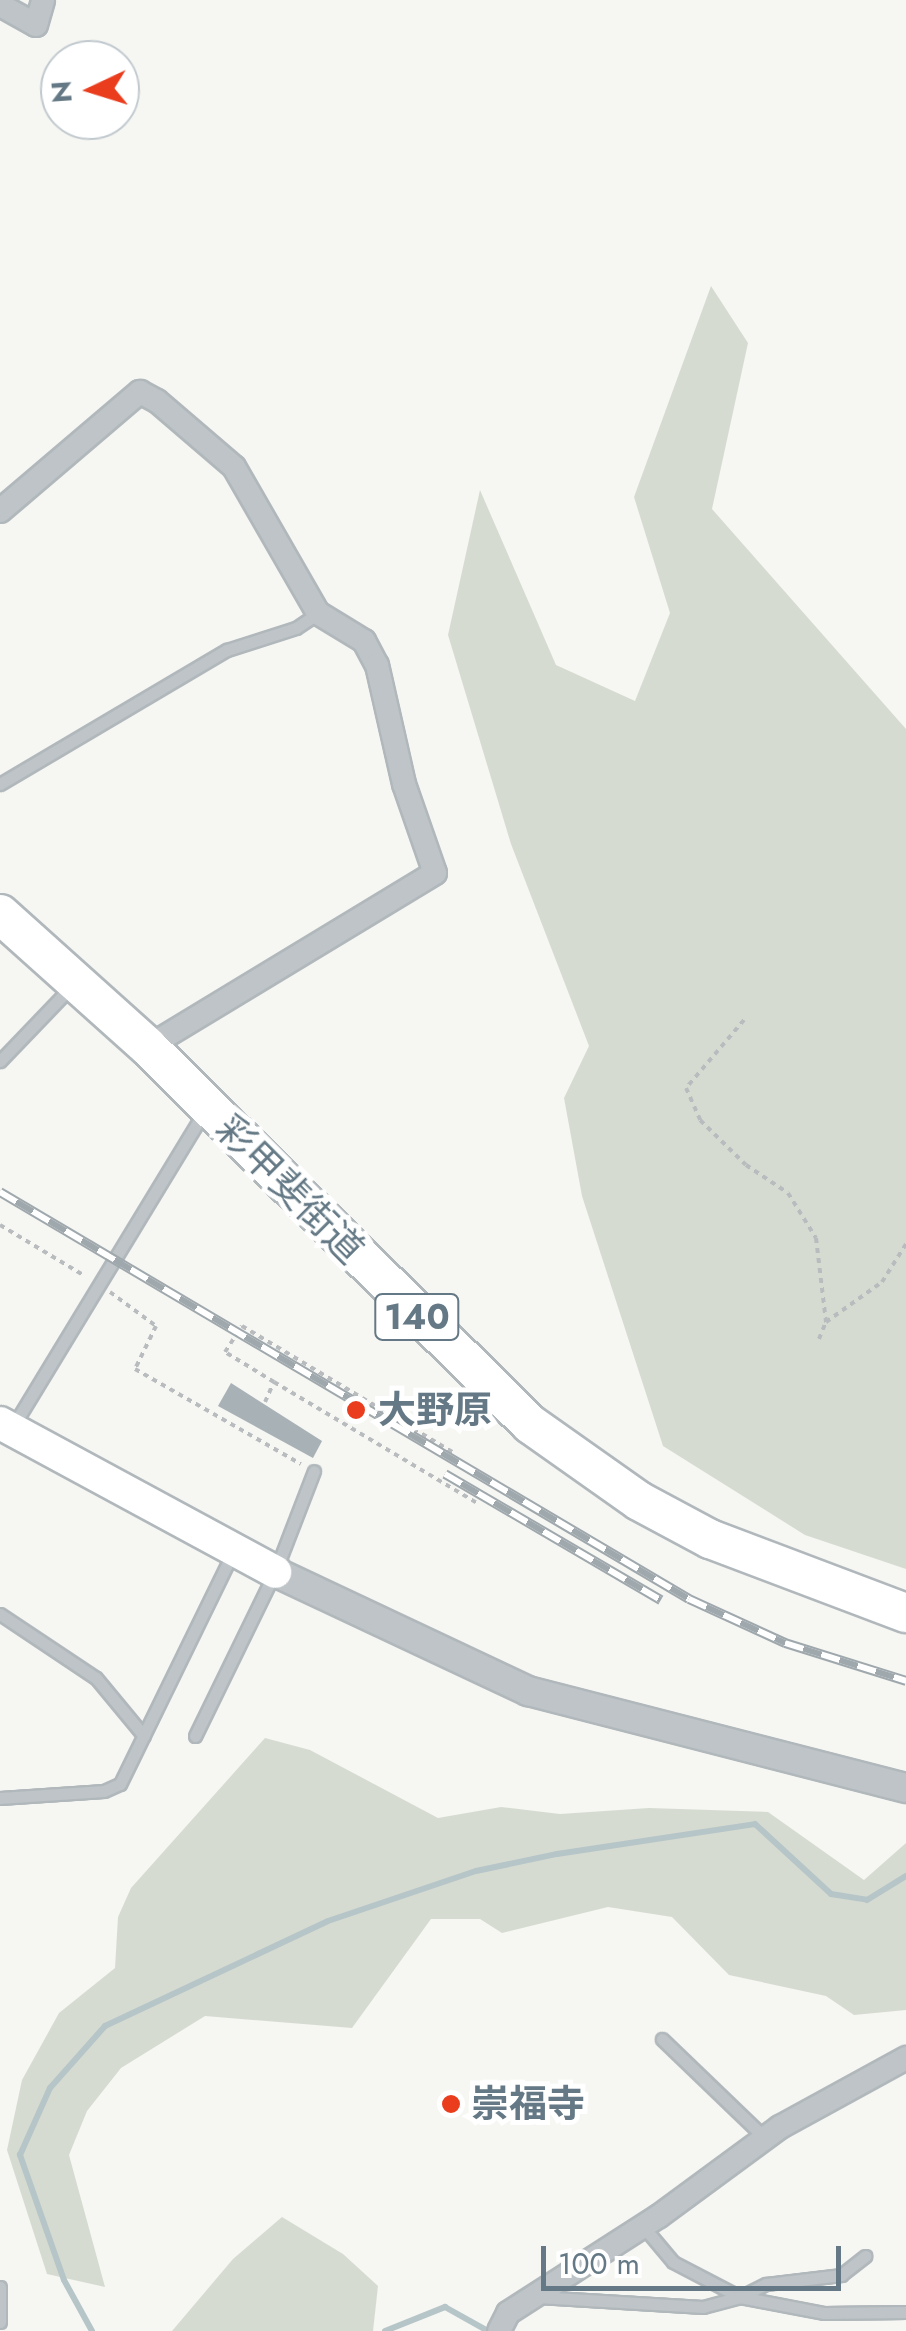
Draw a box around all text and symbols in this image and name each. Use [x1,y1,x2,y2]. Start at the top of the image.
north arrow [40,40,140,140]
text: N [40,79,83,105]
street label: 彩甲斐街道 [207,1106,373,1272]
road number: 140 [372,1287,462,1347]
place label: 大野原 [378,1387,492,1433]
marker: 大野原 [343,1397,369,1423]
place label: 崇福寺 [471,2081,585,2127]
marker: 崇福寺 [440,2093,462,2115]
scale bar [546,2226,846,2288]
text: 100 m [558,2242,640,2285]

